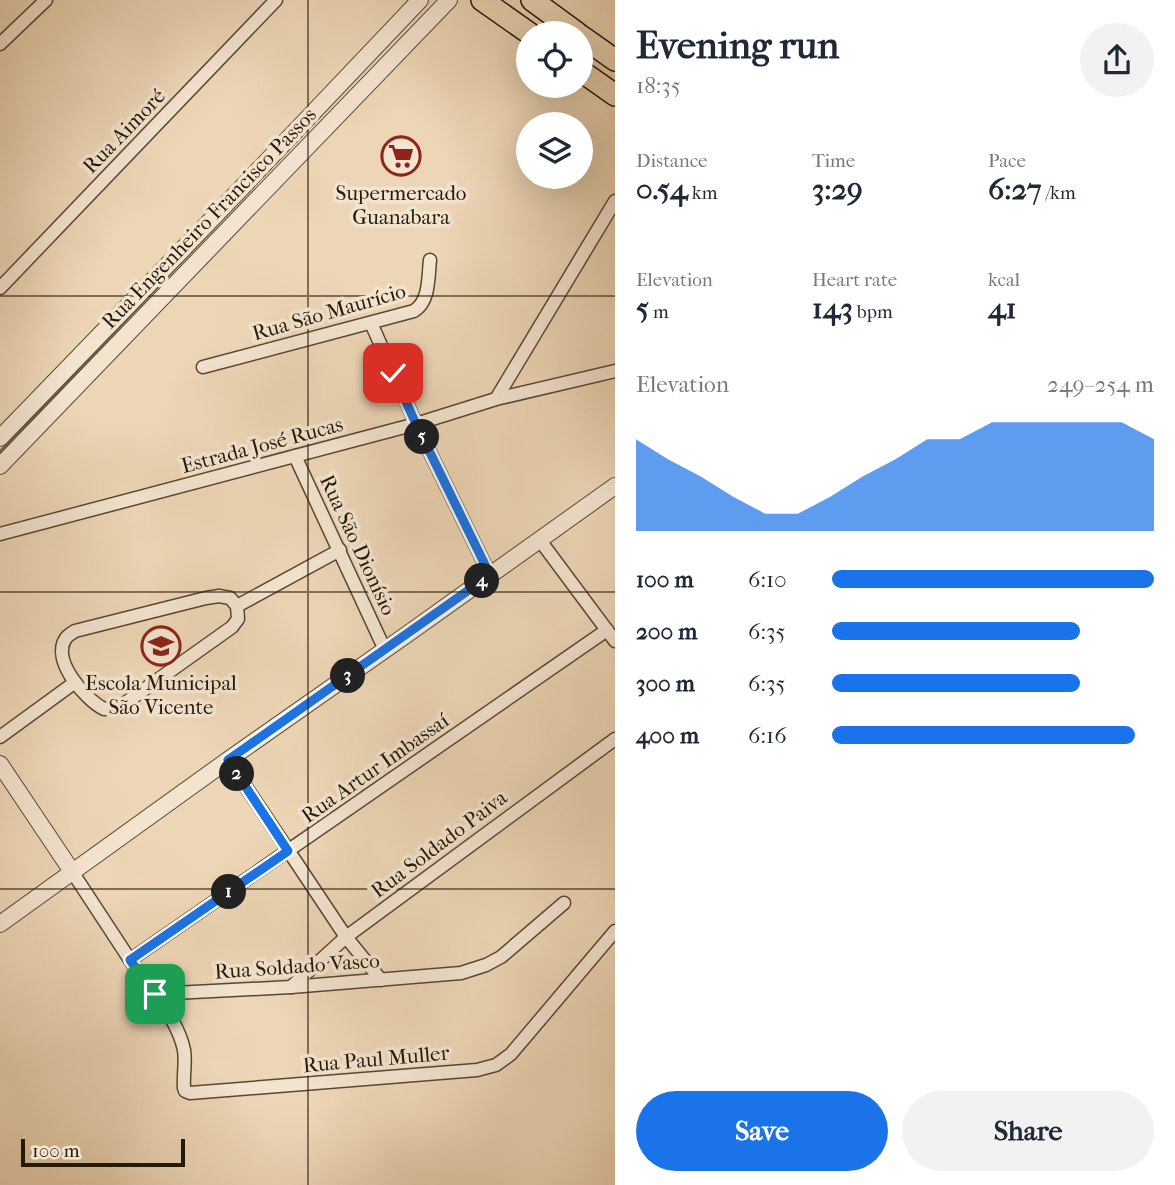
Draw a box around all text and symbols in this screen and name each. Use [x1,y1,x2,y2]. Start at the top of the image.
map controls [516,21,593,189]
button: locate [516,21,593,98]
text: Evening run [636,23,839,68]
button: share [1080,23,1154,97]
text: 18:35 [636,72,681,99]
street label: Rua Aimoré [78,84,170,178]
street label: Rua Engenheiro Francisco Passos [97,102,321,333]
button: layers [516,112,593,189]
supermarket icon: Supermercado Guanabara [380,135,422,177]
text: Distance [636,150,707,172]
text: Time [812,150,855,172]
text: Pace [988,150,1026,172]
text: 0.54 [636,172,688,207]
text: 3:29 [812,172,863,207]
text: 6:27 [988,172,1041,207]
place label: Supermercado Guanabara [335,181,467,229]
text: km [688,182,717,204]
text: /km [1041,182,1076,204]
text: Elevation [636,269,713,291]
text: Heart rate [812,269,897,291]
text: kcal [988,269,1020,291]
street label: Rua São Maurício [250,279,408,345]
text: 5 [636,291,649,326]
text: 143 [812,291,853,326]
text: 41 [988,291,1016,326]
text: m [649,301,669,323]
text: bpm [853,301,893,323]
pin [363,343,423,403]
icon: check [374,354,412,392]
text: Elevation [636,371,729,398]
text: 249–254 m [1047,371,1154,398]
street label: Estrada José Rucas [178,412,346,478]
pin: 5 [404,420,440,454]
text: 5 [417,425,426,447]
street label: Rua São Dionísio [315,471,401,619]
pin: 4 [464,564,500,598]
text: 100 m [636,566,694,593]
text: 6:10 [748,566,787,593]
text: 4 [476,569,487,591]
text: 200 m [636,618,697,645]
text: 6:35 [748,618,785,645]
school or university icon: Escola Municipal São Vicente [140,625,182,667]
pin: 3 [330,658,366,694]
text: 3 [344,664,351,686]
text: 300 m [636,670,695,697]
text: 6:35 [748,670,785,697]
place label: Escola Municipal São Vicente [85,671,237,719]
street label: Rua Artur Imbassaí [297,708,454,828]
text: 400 m [636,722,699,749]
text: 6:16 [748,722,787,749]
pin: 2 [219,756,254,792]
text: 2 [232,762,241,784]
street label: Rua Soldado Paiva [366,785,512,903]
pin: 1 [212,874,246,910]
text: 1 [225,880,232,902]
street label: Rua Soldado Vasco [214,948,380,984]
pin [125,964,185,1024]
icon: arrive [136,975,174,1013]
street label: Rua Paul Muller [302,1041,450,1077]
button: Save [636,1091,888,1171]
button: Share [902,1091,1154,1171]
scale bar [21,1136,186,1168]
text: 100 m [32,1140,80,1162]

